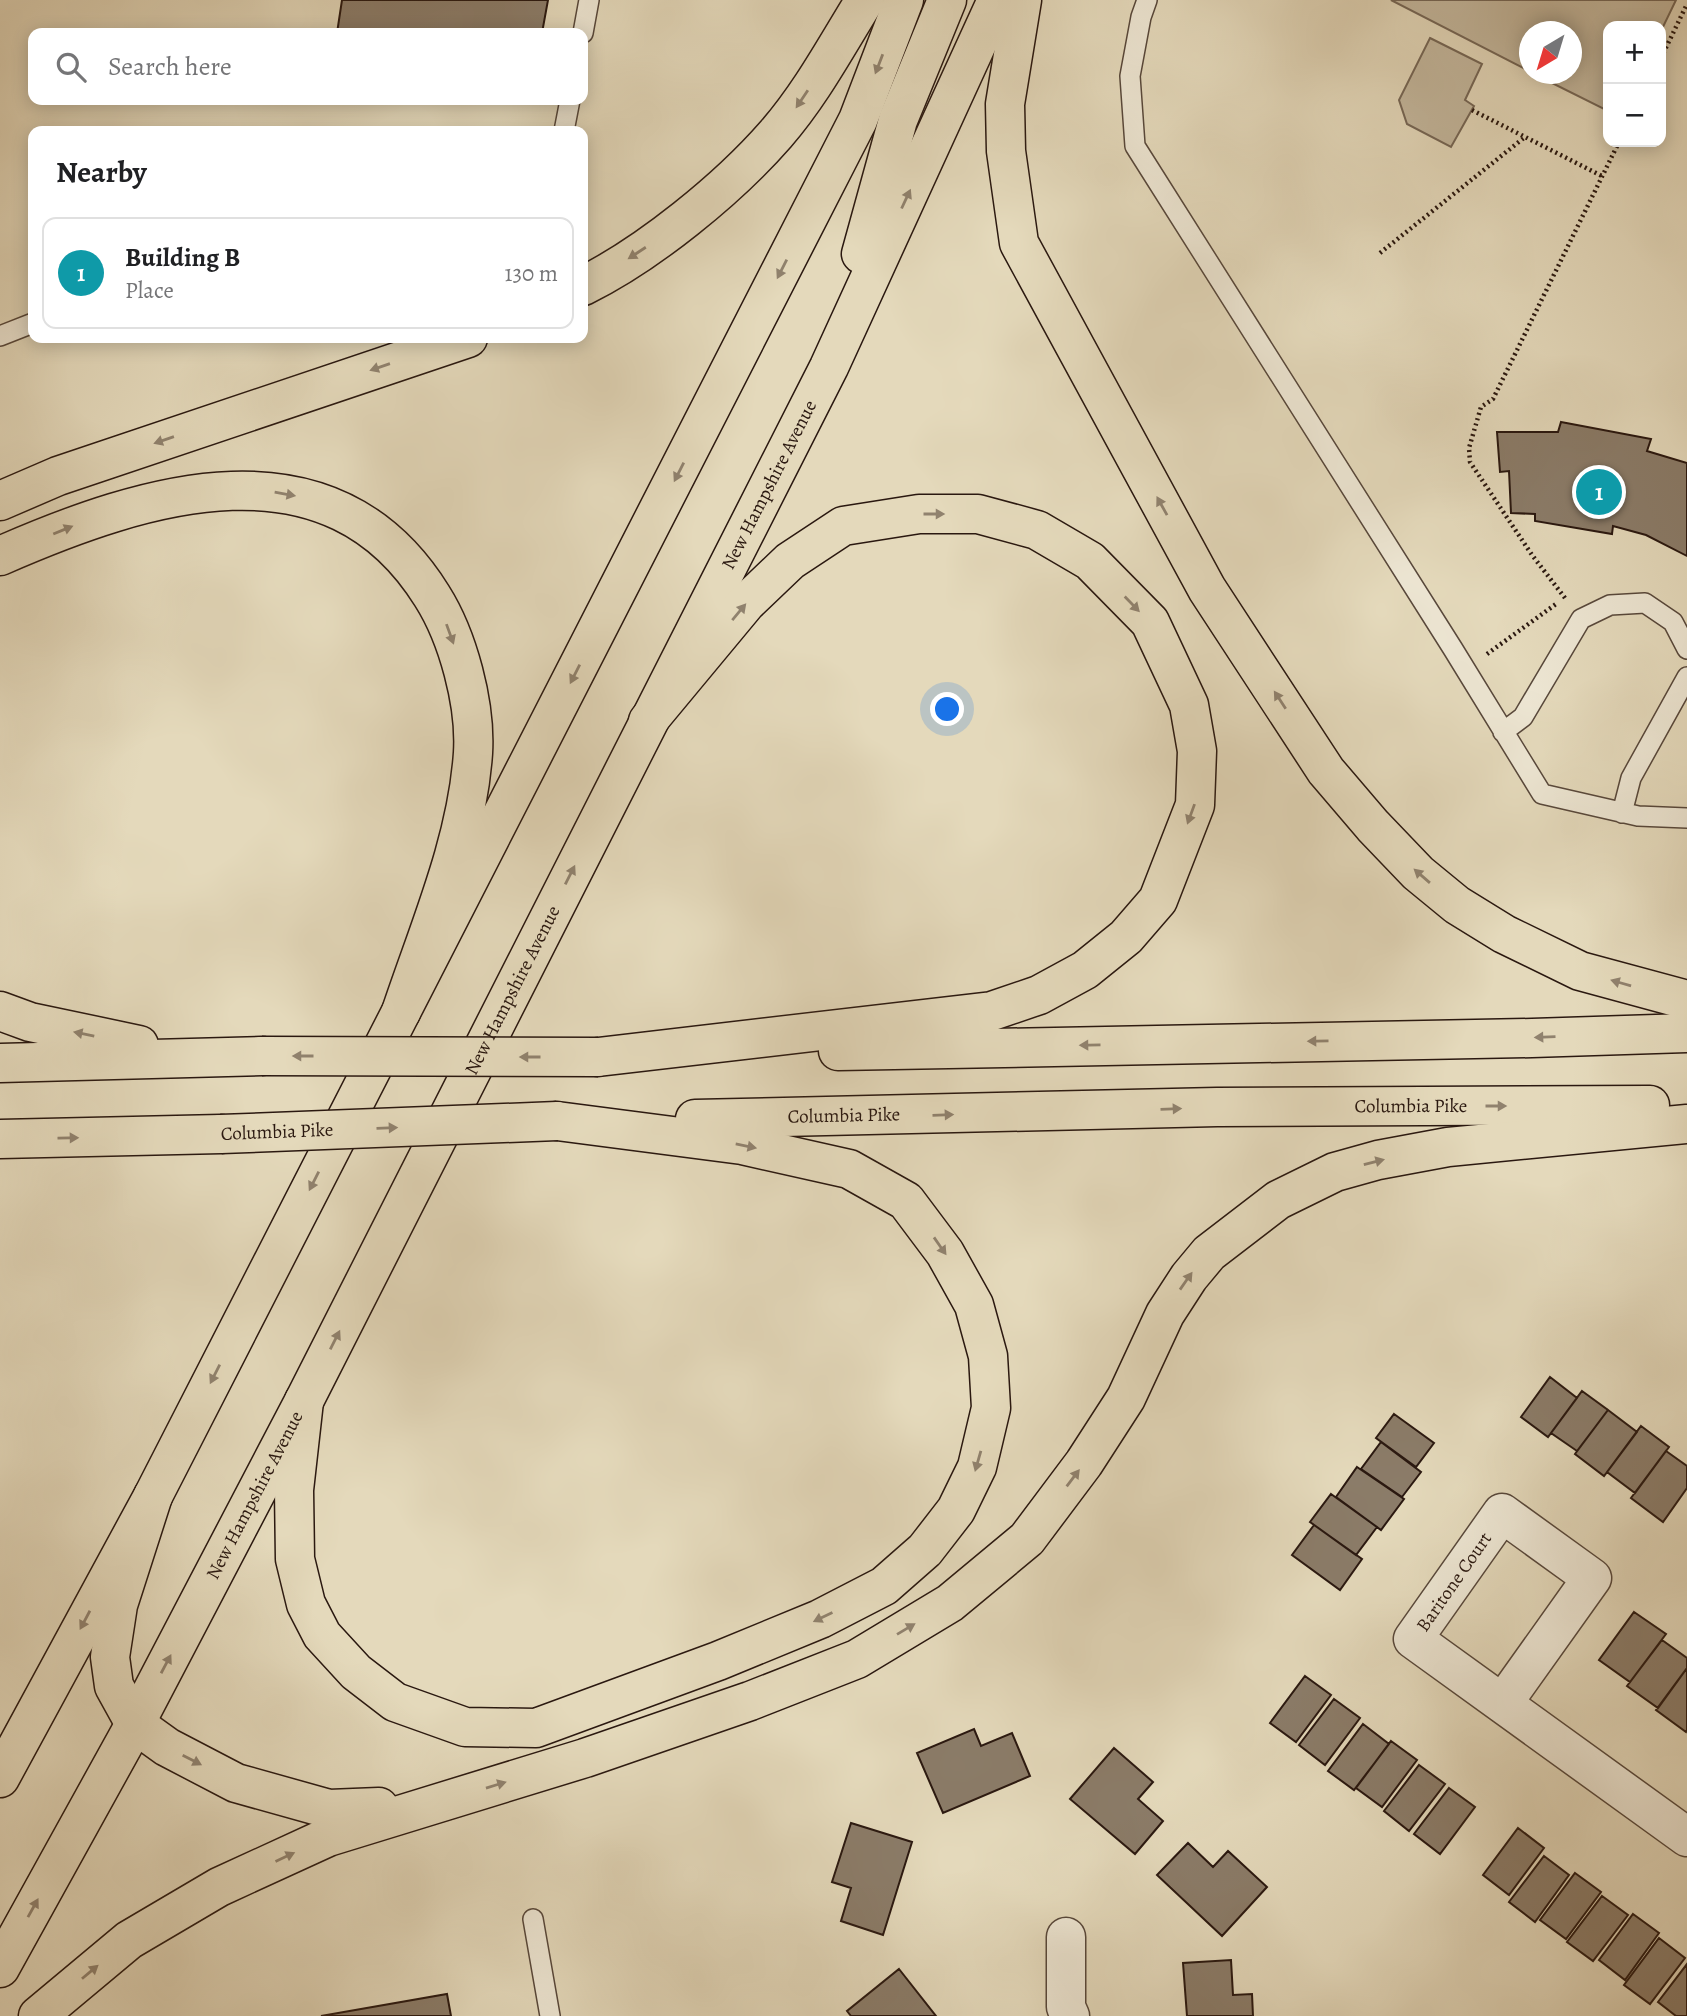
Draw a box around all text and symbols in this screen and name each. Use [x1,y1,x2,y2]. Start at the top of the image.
north arrow [1519,21,1582,84]
map controls [1603,21,1666,147]
button: + [1603,21,1666,84]
search box [28,28,588,105]
icon: search [52,48,90,86]
text: Search here [108,49,232,84]
one-way arrow [874,53,885,74]
button: − [1603,84,1666,147]
one-way arrow [795,90,809,108]
text: Nearby [56,152,147,192]
one-way arrow [900,189,912,209]
text: Building B [125,240,240,275]
one-way arrow [628,246,646,260]
text: 1 [77,258,85,289]
text: 130 m [505,258,558,289]
one-way arrow [777,259,788,279]
text: Place [125,275,174,306]
one-way arrow [369,362,390,373]
street label: New Hampshire Avenue [715,396,823,574]
one-way arrow [154,435,175,446]
one-way arrow [673,462,685,482]
pin: 1 [1576,466,1622,518]
one-way arrow [274,489,296,500]
one-way arrow [1156,496,1168,515]
one-way arrow [923,508,945,520]
one-way arrow [53,525,74,536]
one-way arrow [1124,595,1140,612]
one-way arrow [731,603,746,621]
one-way arrow [445,623,456,644]
one-way arrow [569,664,580,684]
one-way arrow [1273,690,1286,710]
your location [930,692,964,726]
one-way arrow [1185,804,1196,825]
one-way arrow [565,865,576,885]
one-way arrow [1413,868,1431,884]
street label: New Hampshire Avenue [459,901,566,1079]
one-way arrow [1610,977,1631,987]
one-way arrow [73,1028,95,1039]
one-way arrow [1534,1032,1556,1043]
one-way arrow [1307,1035,1329,1047]
one-way arrow [1079,1039,1101,1051]
one-way arrow [291,1050,313,1062]
one-way arrow [519,1051,541,1063]
street label: Columbia Pike [1355,1093,1467,1119]
one-way arrow [1485,1100,1507,1112]
street label: Columbia Pike [787,1101,901,1130]
one-way arrow [1160,1103,1182,1114]
one-way arrow [933,1109,955,1121]
street label: Columbia Pike [220,1117,334,1147]
one-way arrow [377,1122,399,1133]
one-way arrow [57,1132,79,1143]
one-way arrow [735,1141,757,1152]
one-way arrow [1363,1156,1385,1167]
one-way arrow [308,1172,320,1192]
one-way arrow [932,1237,946,1255]
one-way arrow [1179,1272,1193,1290]
one-way arrow [329,1330,340,1350]
one-way arrow [210,1364,221,1384]
street label: New Hampshire Avenue [200,1406,309,1584]
one-way arrow [972,1450,982,1471]
one-way arrow [1066,1469,1080,1487]
street label: Baritone Court [1410,1527,1498,1637]
one-way arrow [79,1611,91,1630]
one-way arrow [813,1611,833,1623]
one-way arrow [897,1623,916,1636]
one-way arrow [161,1654,172,1674]
one-way arrow [182,1755,202,1766]
one-way arrow [485,1780,506,1790]
one-way arrow [275,1851,295,1863]
one-way arrow [27,1899,39,1918]
one-way arrow [82,1965,99,1980]

